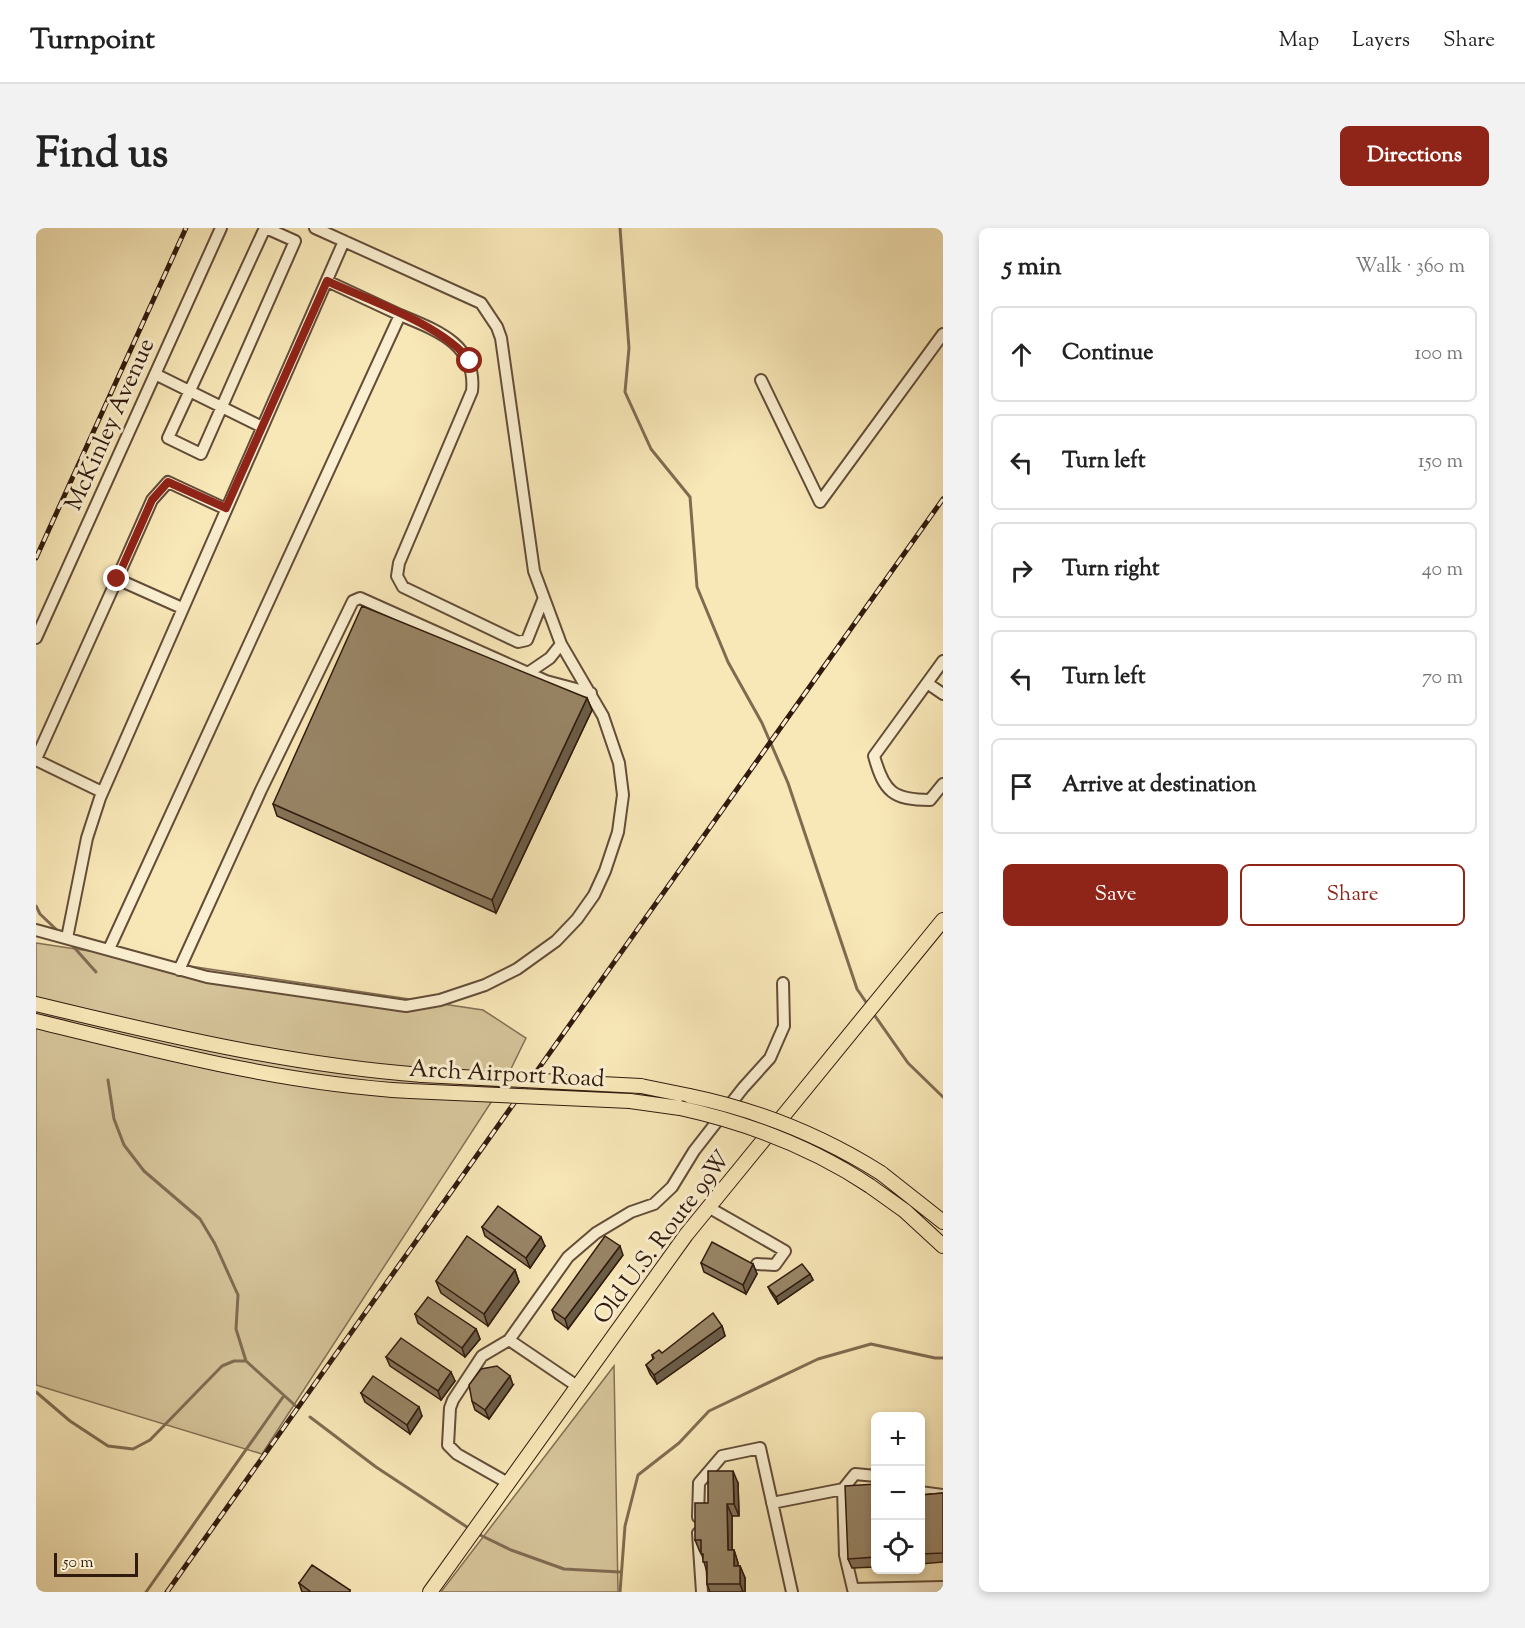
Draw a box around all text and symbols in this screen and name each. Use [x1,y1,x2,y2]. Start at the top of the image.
text: Turnpoint [30,21,155,61]
text: Map [1279,26,1319,56]
text: Layers [1352,26,1410,56]
text: Share [1443,26,1495,56]
text: Find us [36,126,168,186]
button: Directions [1340,126,1489,186]
text: 5 min [1003,249,1062,286]
text: Walk · 360 m [1355,253,1465,282]
street label: McKinley Avenue [58,333,164,516]
icon: ahead [1005,338,1038,371]
text: Continue [1062,338,1153,370]
text: 100 m [1414,340,1463,369]
route start [456,347,482,373]
icon: left [1005,446,1038,479]
text: Turn left [1062,446,1145,478]
text: 150 m [1418,448,1463,477]
icon: right [1005,554,1038,587]
text: Turn right [1062,554,1159,586]
text: 40 m [1422,556,1463,585]
route end [103,565,129,591]
icon: left [1005,662,1038,695]
text: Turn left [1062,662,1145,694]
text: 70 m [1422,664,1463,693]
icon: arrive [1005,770,1038,803]
text: Arrive at destination [1062,770,1257,802]
button: Save [1003,864,1228,926]
button: Share [1240,864,1465,926]
street label: Arch Airport Road [408,1053,606,1097]
street label: Old U.S. Route 99W [586,1144,740,1332]
map controls [871,1412,925,1574]
button: + [871,1412,925,1466]
button: − [871,1466,925,1520]
button: locate [871,1520,925,1574]
scale bar [54,1550,138,1578]
text: 50 m [63,1552,94,1575]

